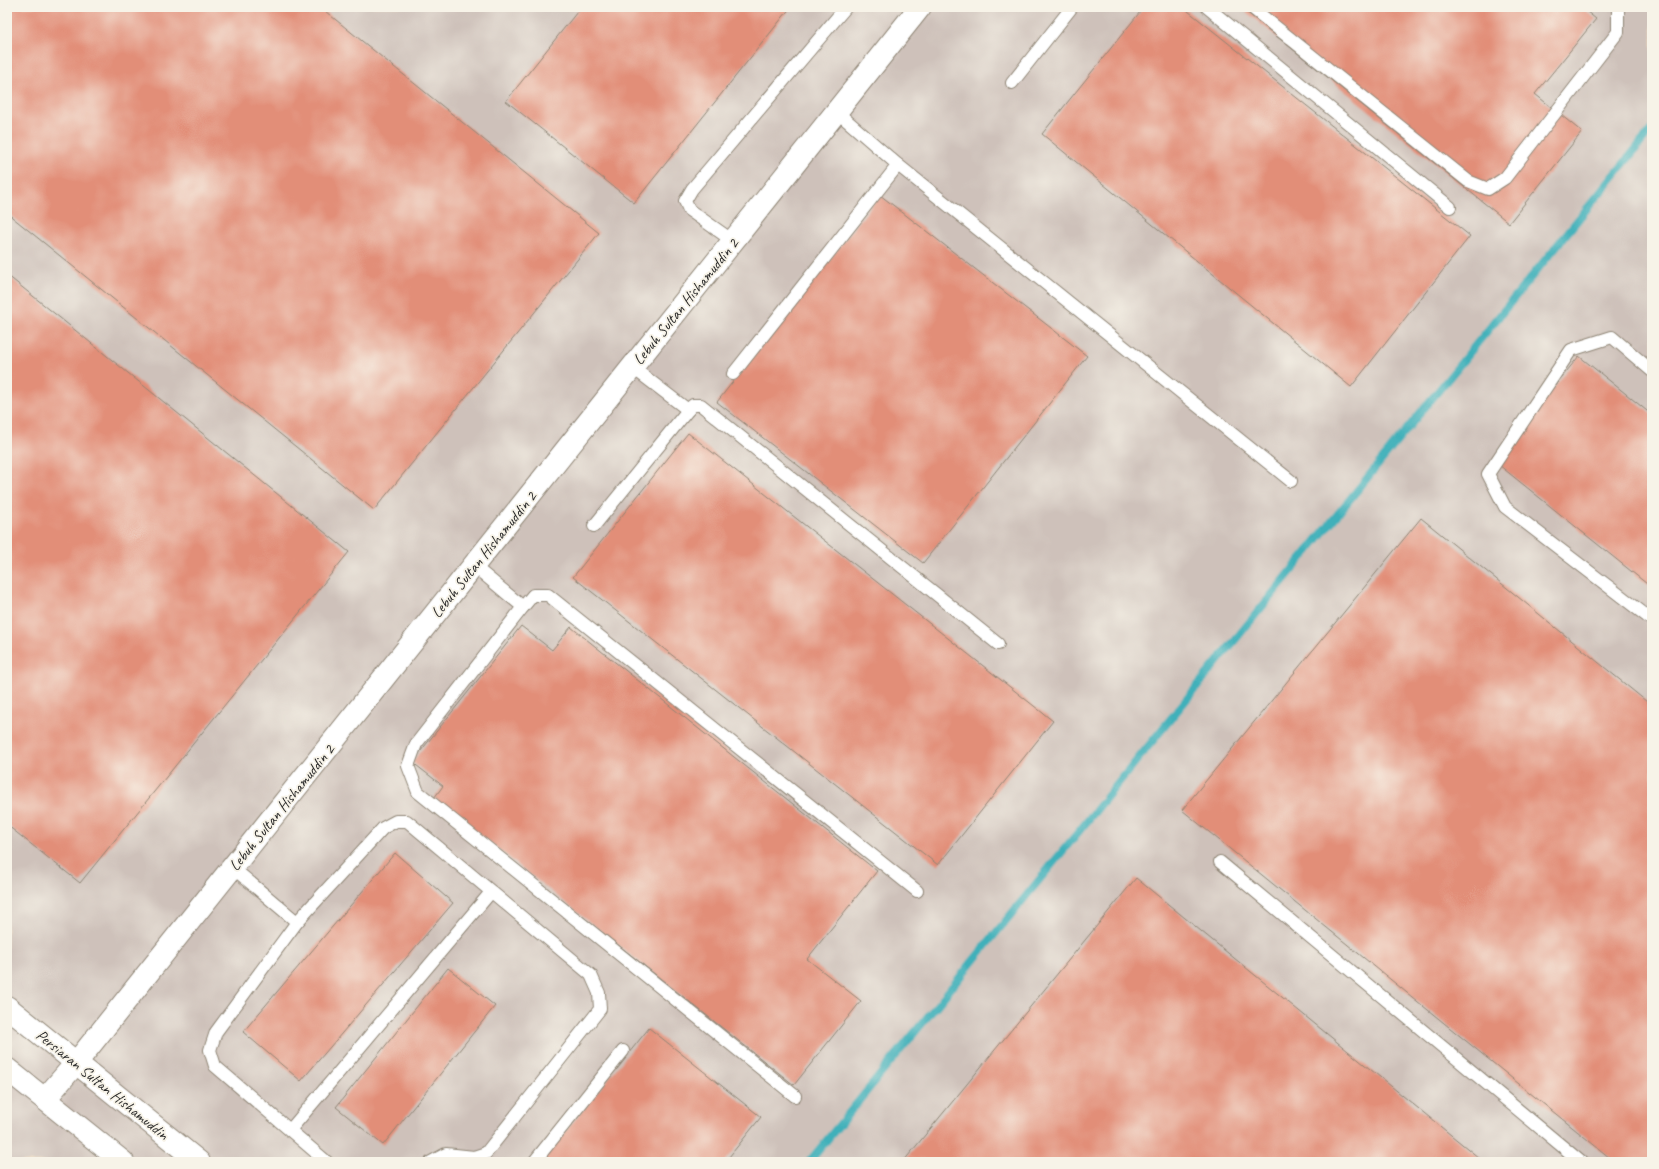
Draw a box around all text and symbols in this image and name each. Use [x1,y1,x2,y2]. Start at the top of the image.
street label: Lebuh Sultan Hishamuddin 2 [629,233,744,369]
street label: Lebuh Sultan Hishamuddin 2 [427,486,542,622]
street label: Lebuh Sultan Hishamuddin 2 [225,739,340,875]
street label: Persiaran Sultan Hishamuddin [32,1025,173,1145]

